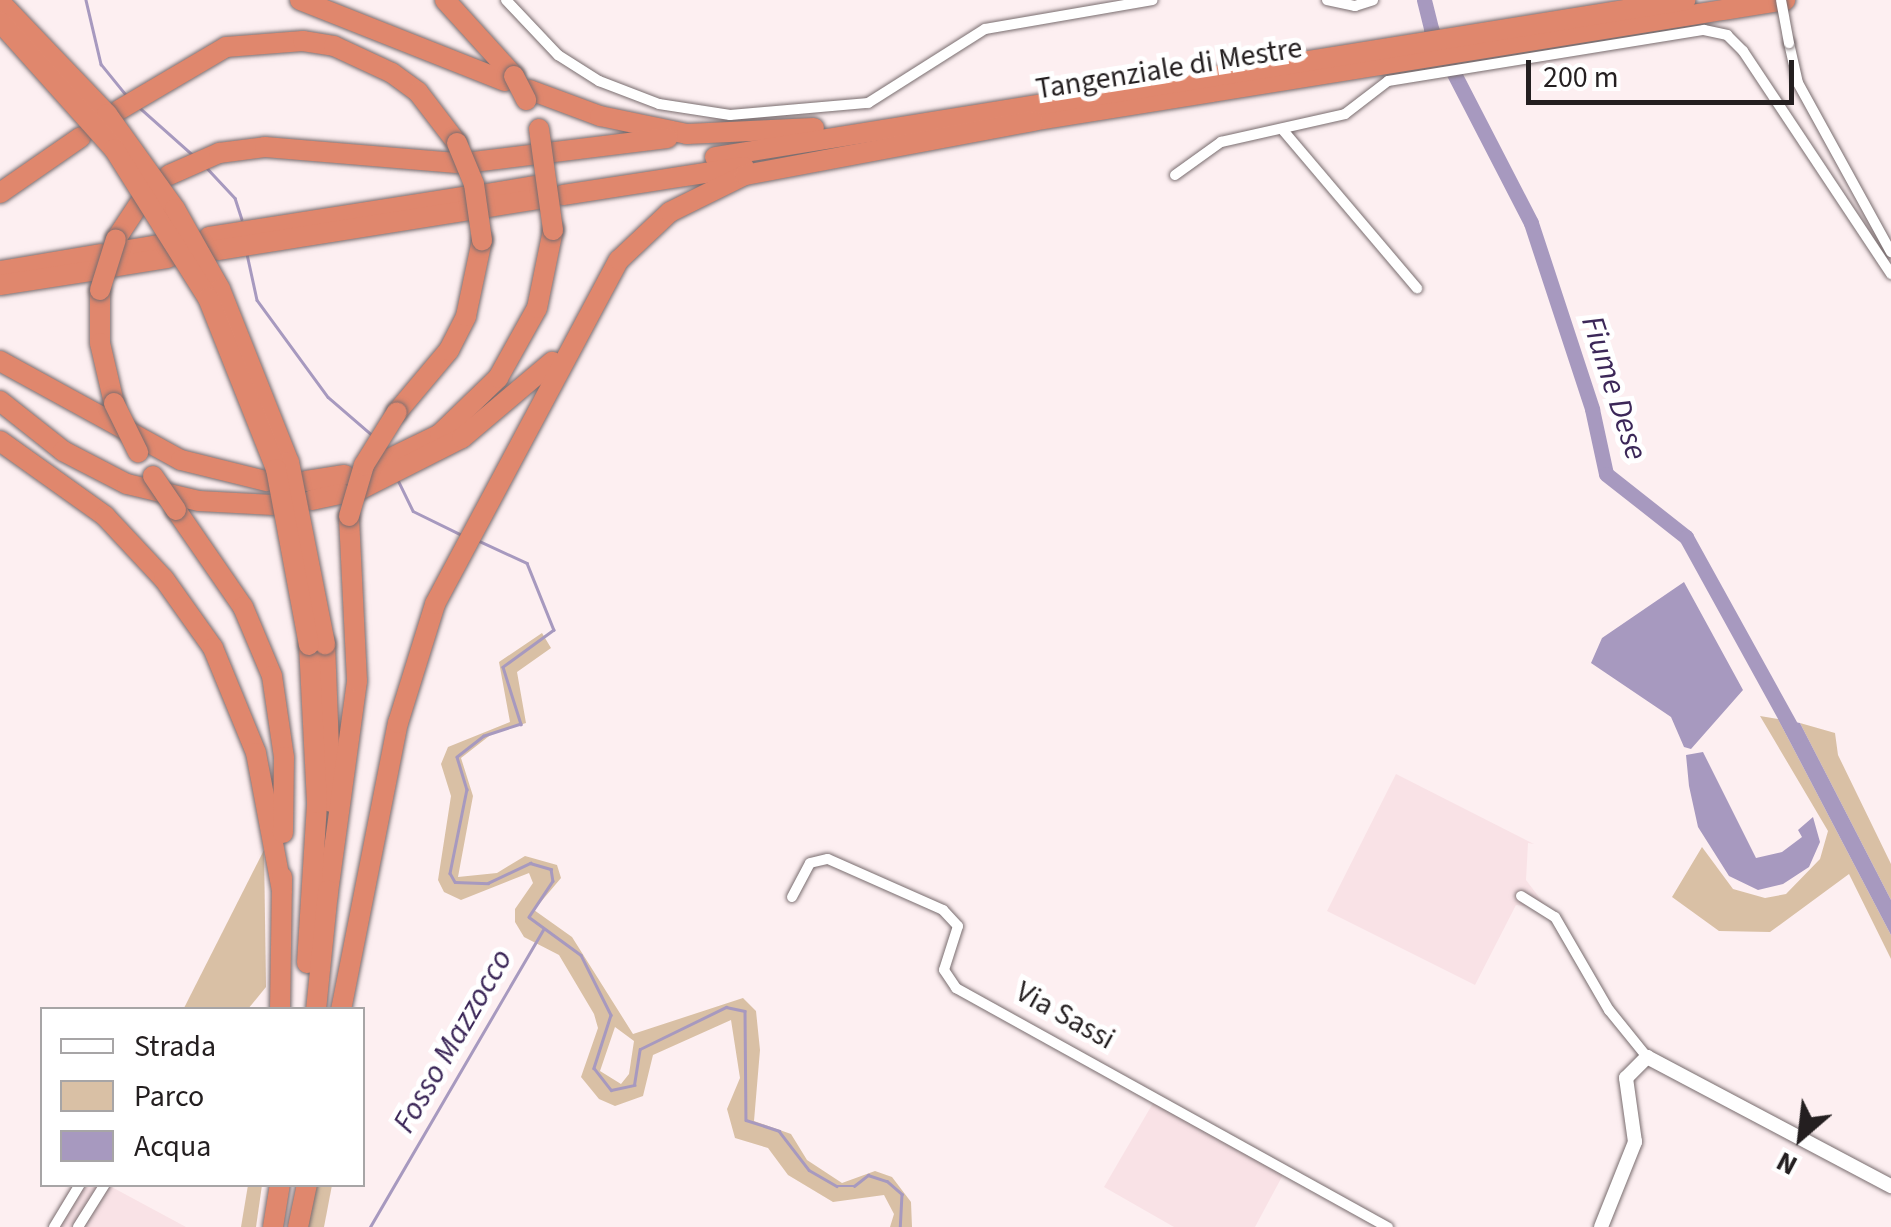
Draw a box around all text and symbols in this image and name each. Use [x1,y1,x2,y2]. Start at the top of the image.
street label: Tangenziale di Mestre [1033,30,1305,108]
scale bar [1531,40,1798,102]
text: 200 m [1543,56,1619,99]
water label: Fiume Dese [1573,311,1655,465]
water label: Fosso Mazzocco [385,942,521,1140]
street label: Via Sassi [1009,974,1121,1058]
legend [40,1007,365,1187]
text: Strada [134,1025,216,1068]
text: Parco [134,1075,204,1118]
north arrow [1751,1087,1851,1187]
text: Acqua [134,1125,211,1168]
text: N [1769,1141,1805,1186]

